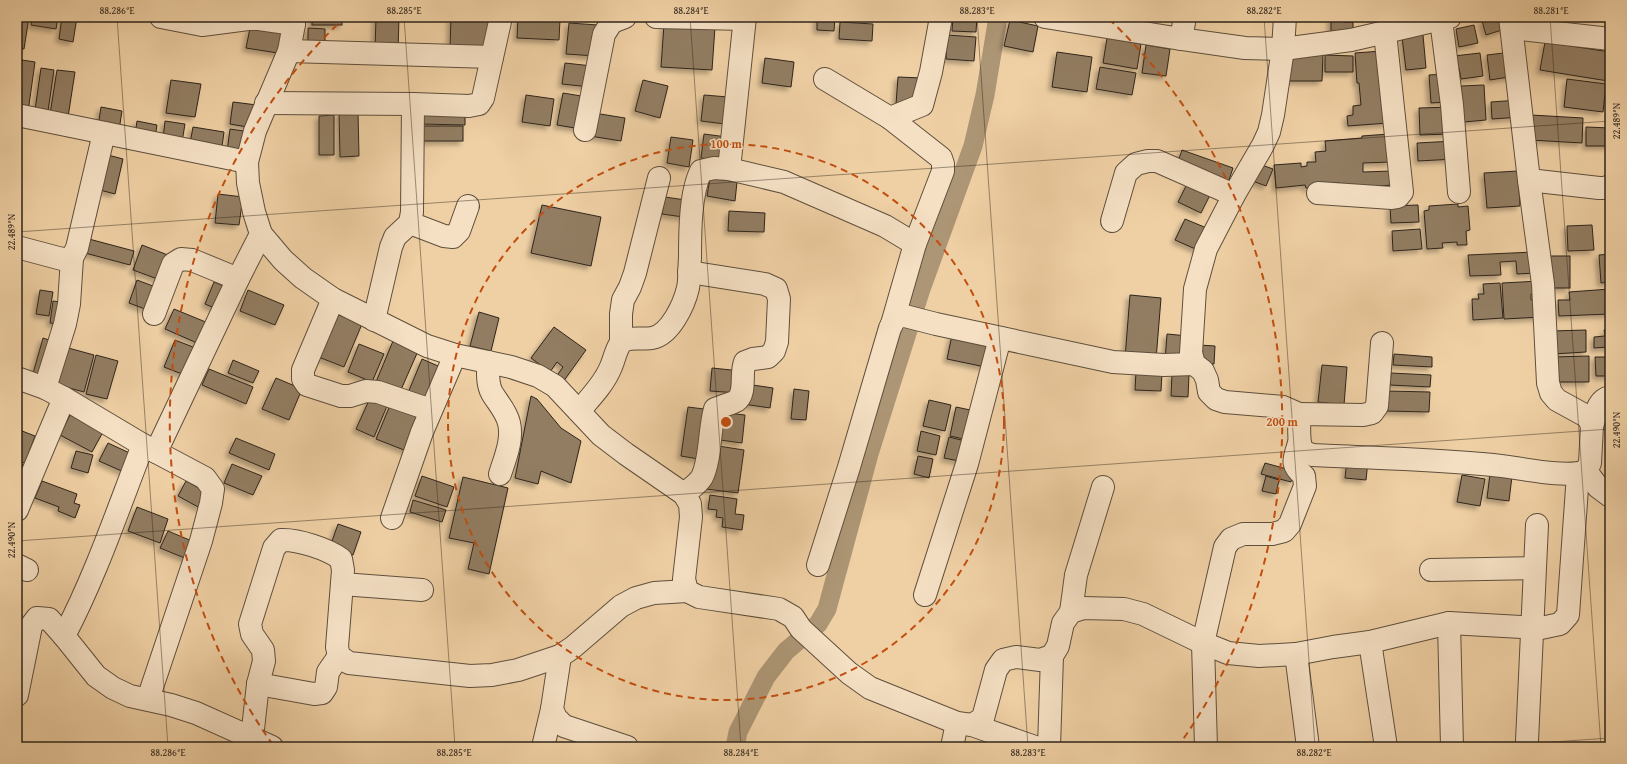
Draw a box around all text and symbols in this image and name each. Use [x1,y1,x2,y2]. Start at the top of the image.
text: 88.286°E [99,3,135,18]
text: 88.285°E [386,3,422,18]
text: 88.284°E [673,3,709,18]
text: 88.283°E [959,3,995,18]
text: 88.282°E [1246,3,1282,18]
text: 88.281°E [1533,3,1569,18]
text: 22.489°N [1609,102,1624,139]
text: 100 m [710,135,743,152]
text: 22.489°N [4,213,19,250]
text: 22.490°N [1609,411,1624,448]
text: 200 m [1266,413,1299,430]
centre of rings [719,415,733,429]
text: 22.490°N [4,521,19,558]
text: 88.286°E [150,745,186,760]
text: 88.285°E [436,745,472,760]
text: 88.284°E [723,745,759,760]
text: 88.283°E [1010,745,1046,760]
text: 88.282°E [1296,745,1332,760]

